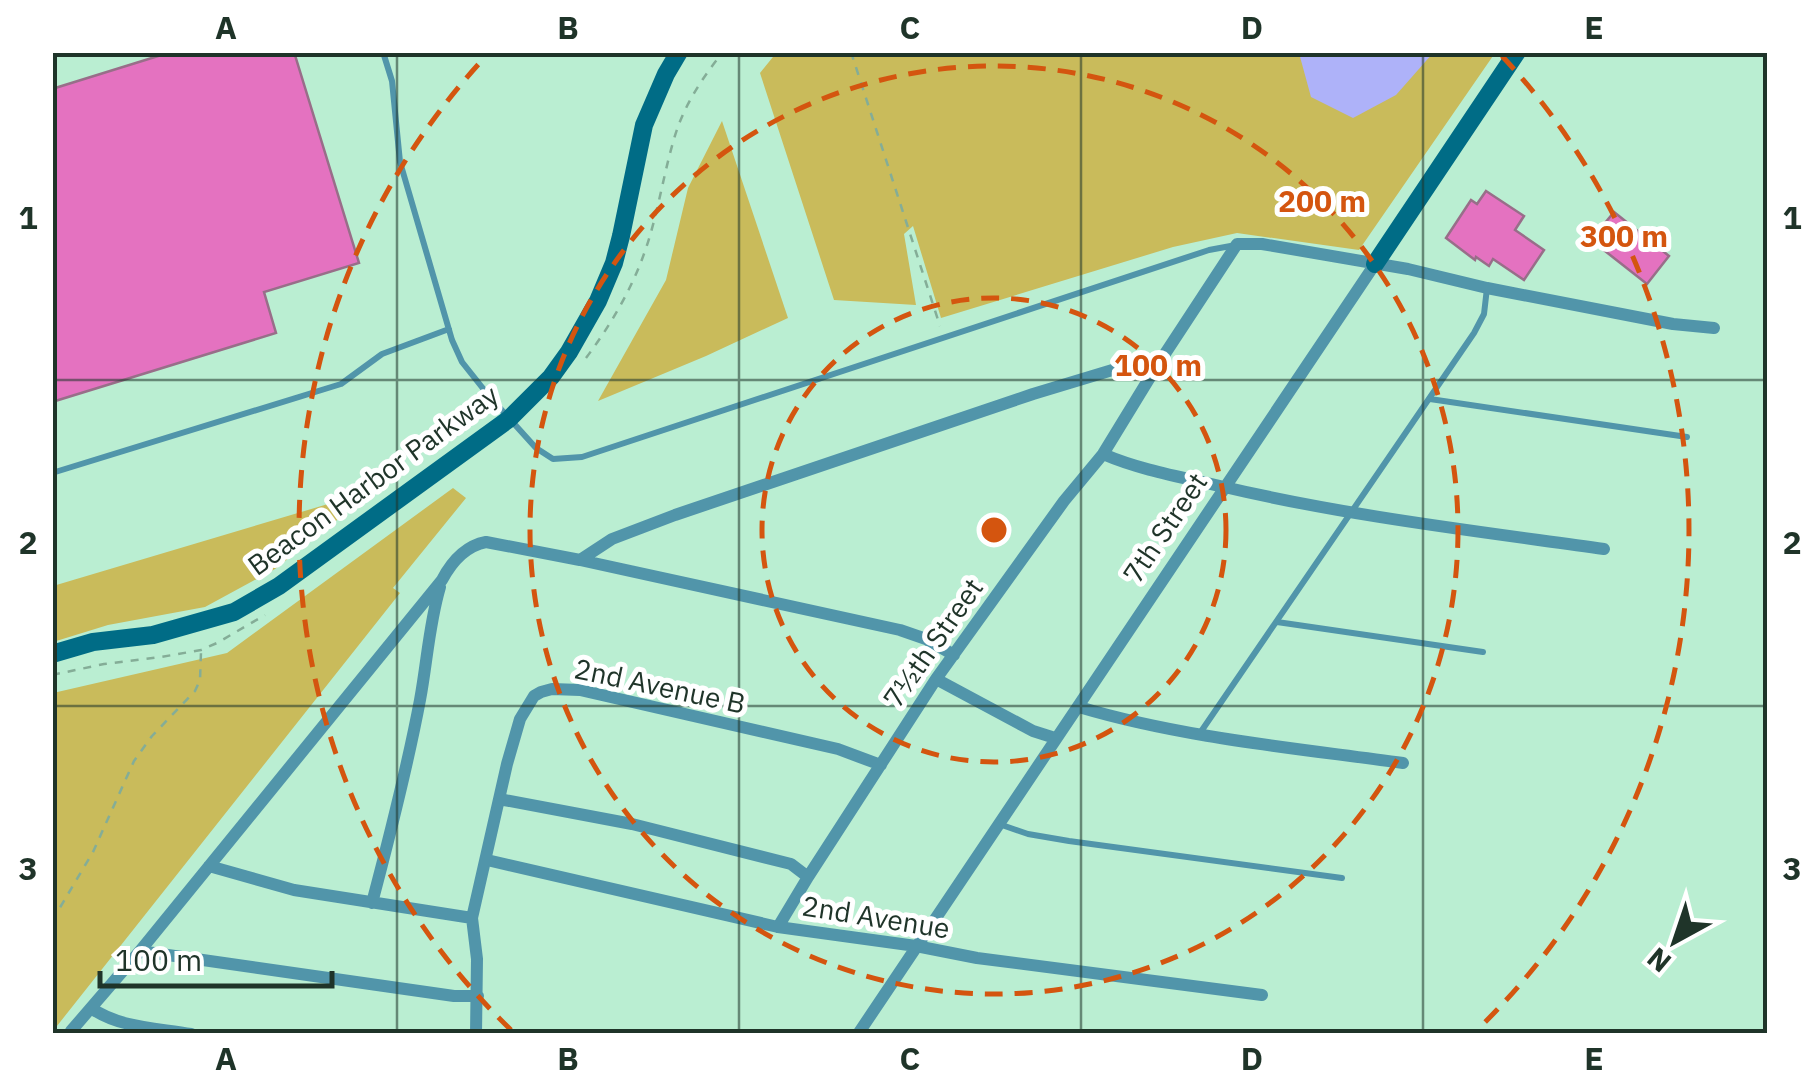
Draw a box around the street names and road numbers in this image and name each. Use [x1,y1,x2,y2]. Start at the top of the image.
street label: Beacon Harbor Parkway [240,376,505,583]
street label: 7th Street [1114,465,1215,590]
street label: 7½th Street [874,571,991,715]
street label: 2nd Avenue B [571,649,749,722]
street label: 2nd Avenue [800,887,953,946]

